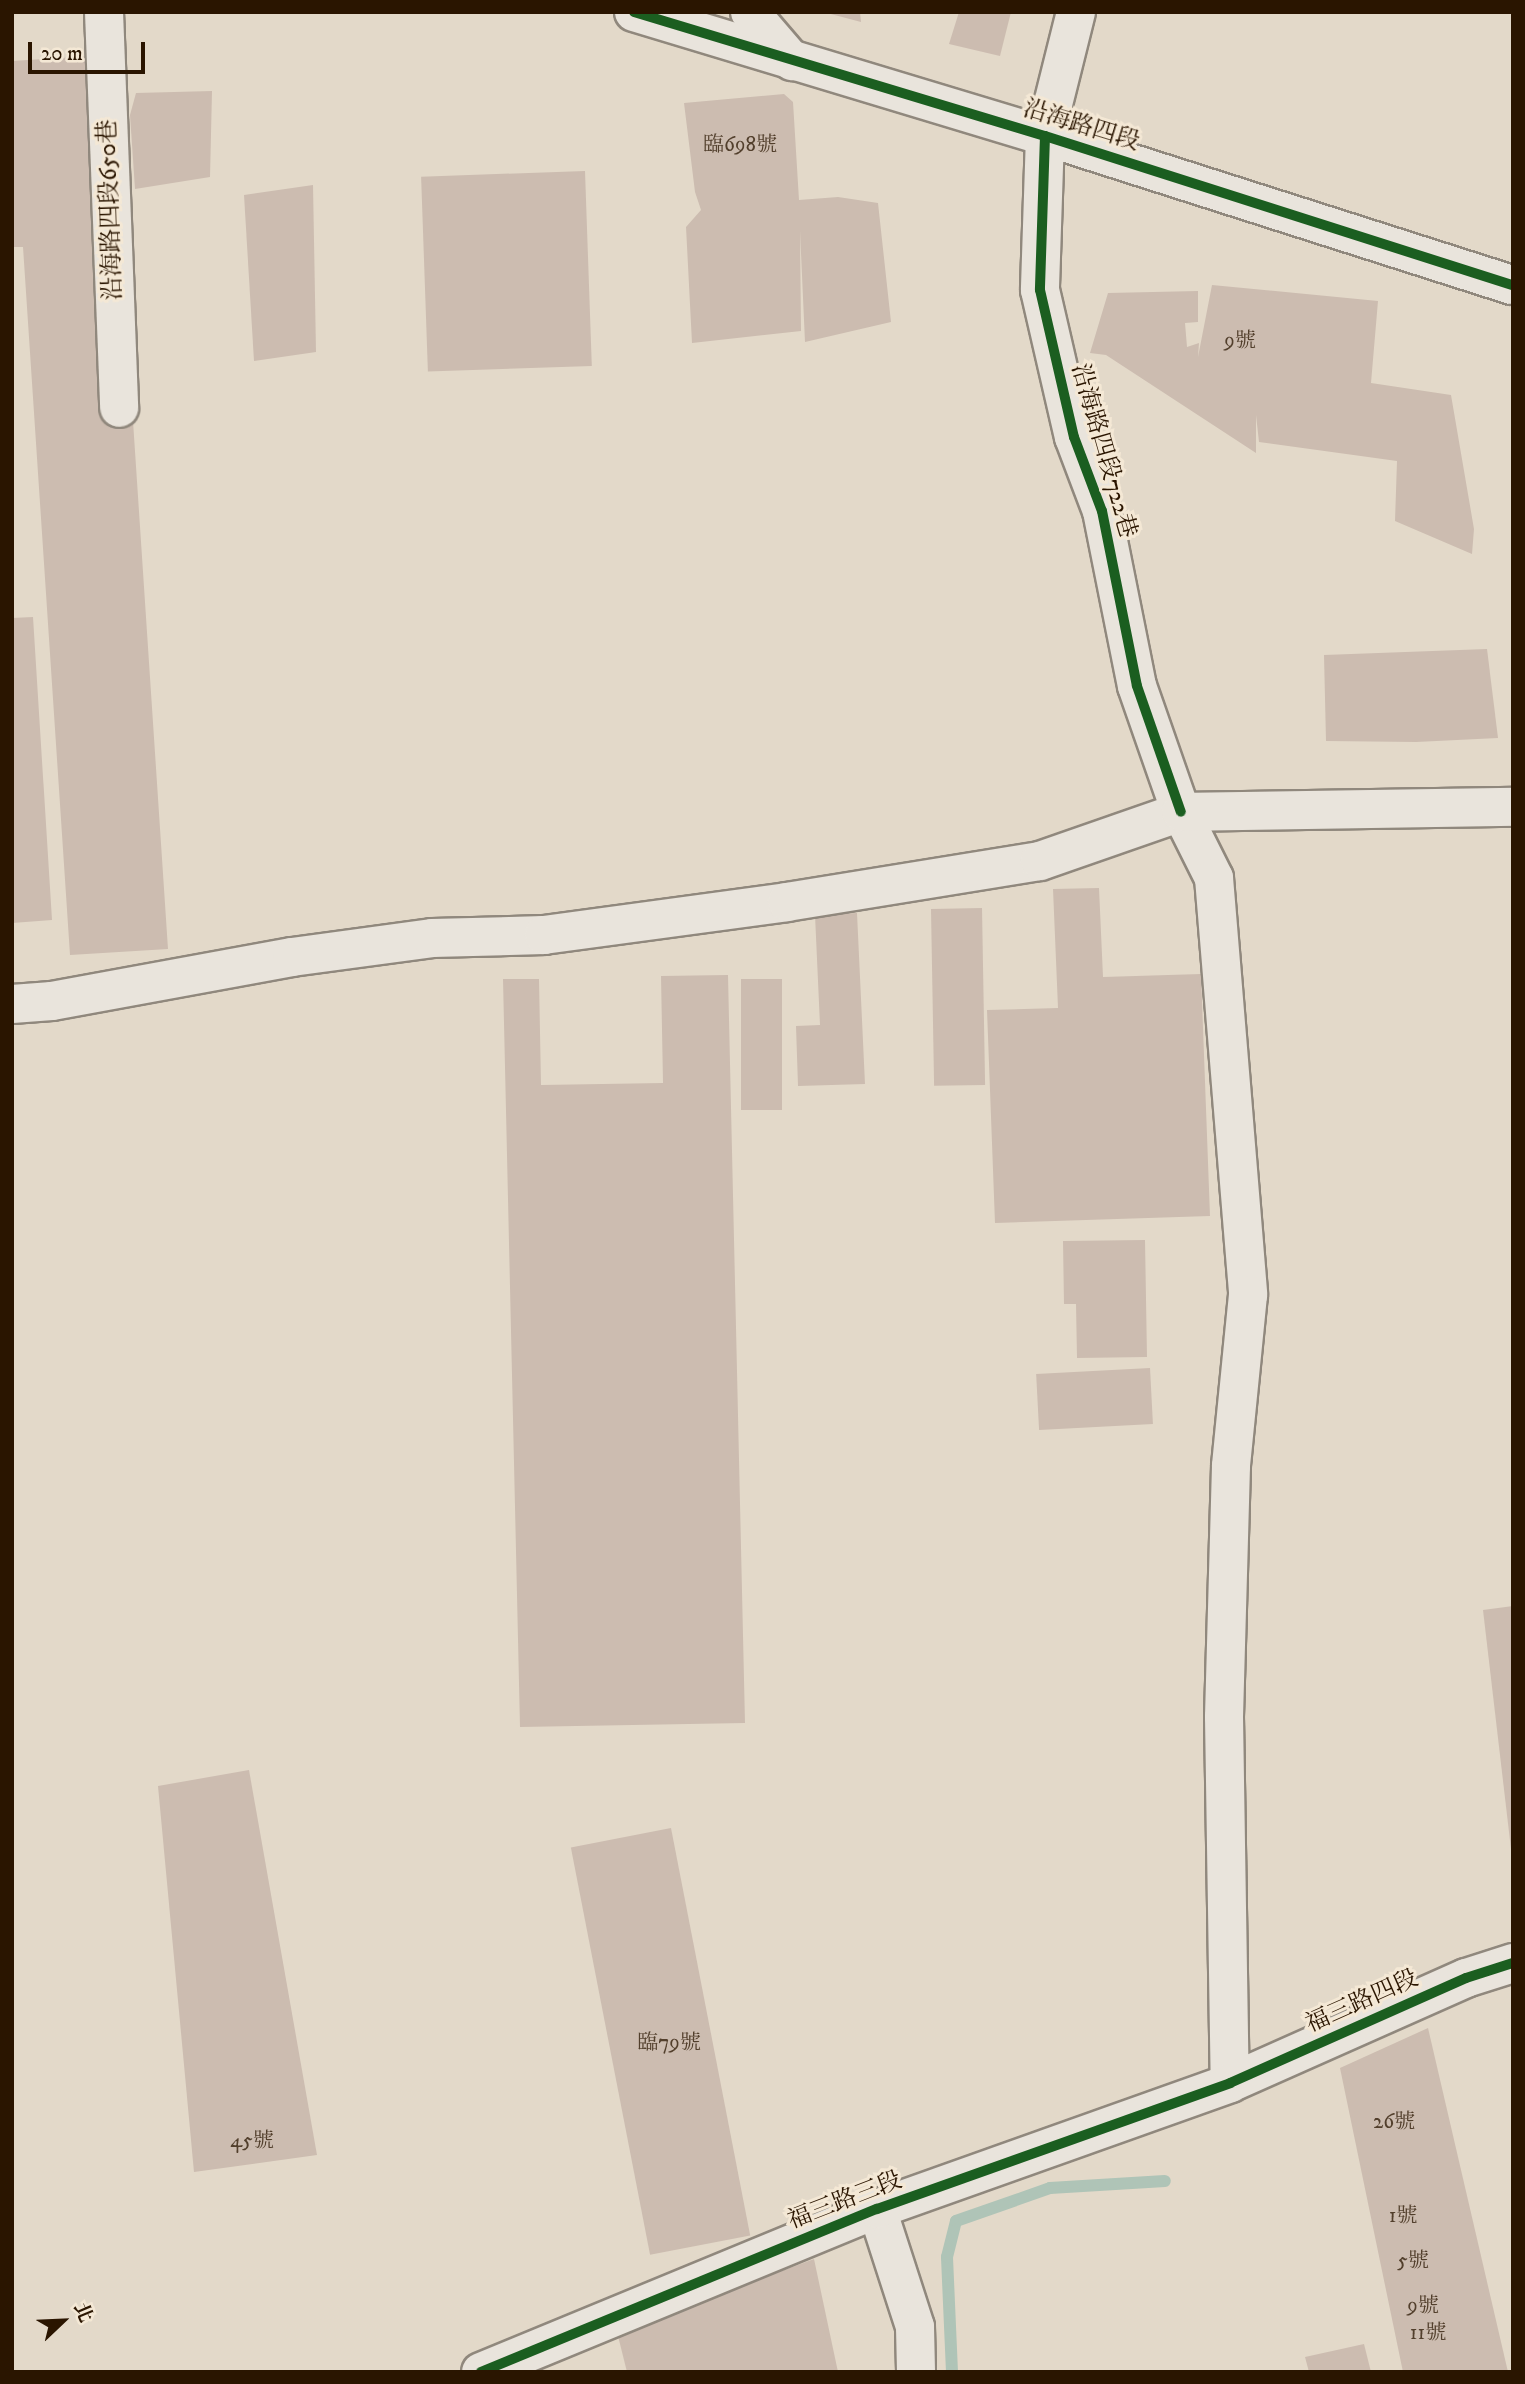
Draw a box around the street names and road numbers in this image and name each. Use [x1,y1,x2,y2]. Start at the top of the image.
street label: 沿海路四段 [1019,95,1143,157]
street label: 沿海路四段650巷 [93,119,129,301]
street label: 沿海路四段722巷 [1064,360,1142,542]
street label: 福三路四段 [1301,1964,1423,2040]
street label: 福三路三段 [784,2166,906,2236]

